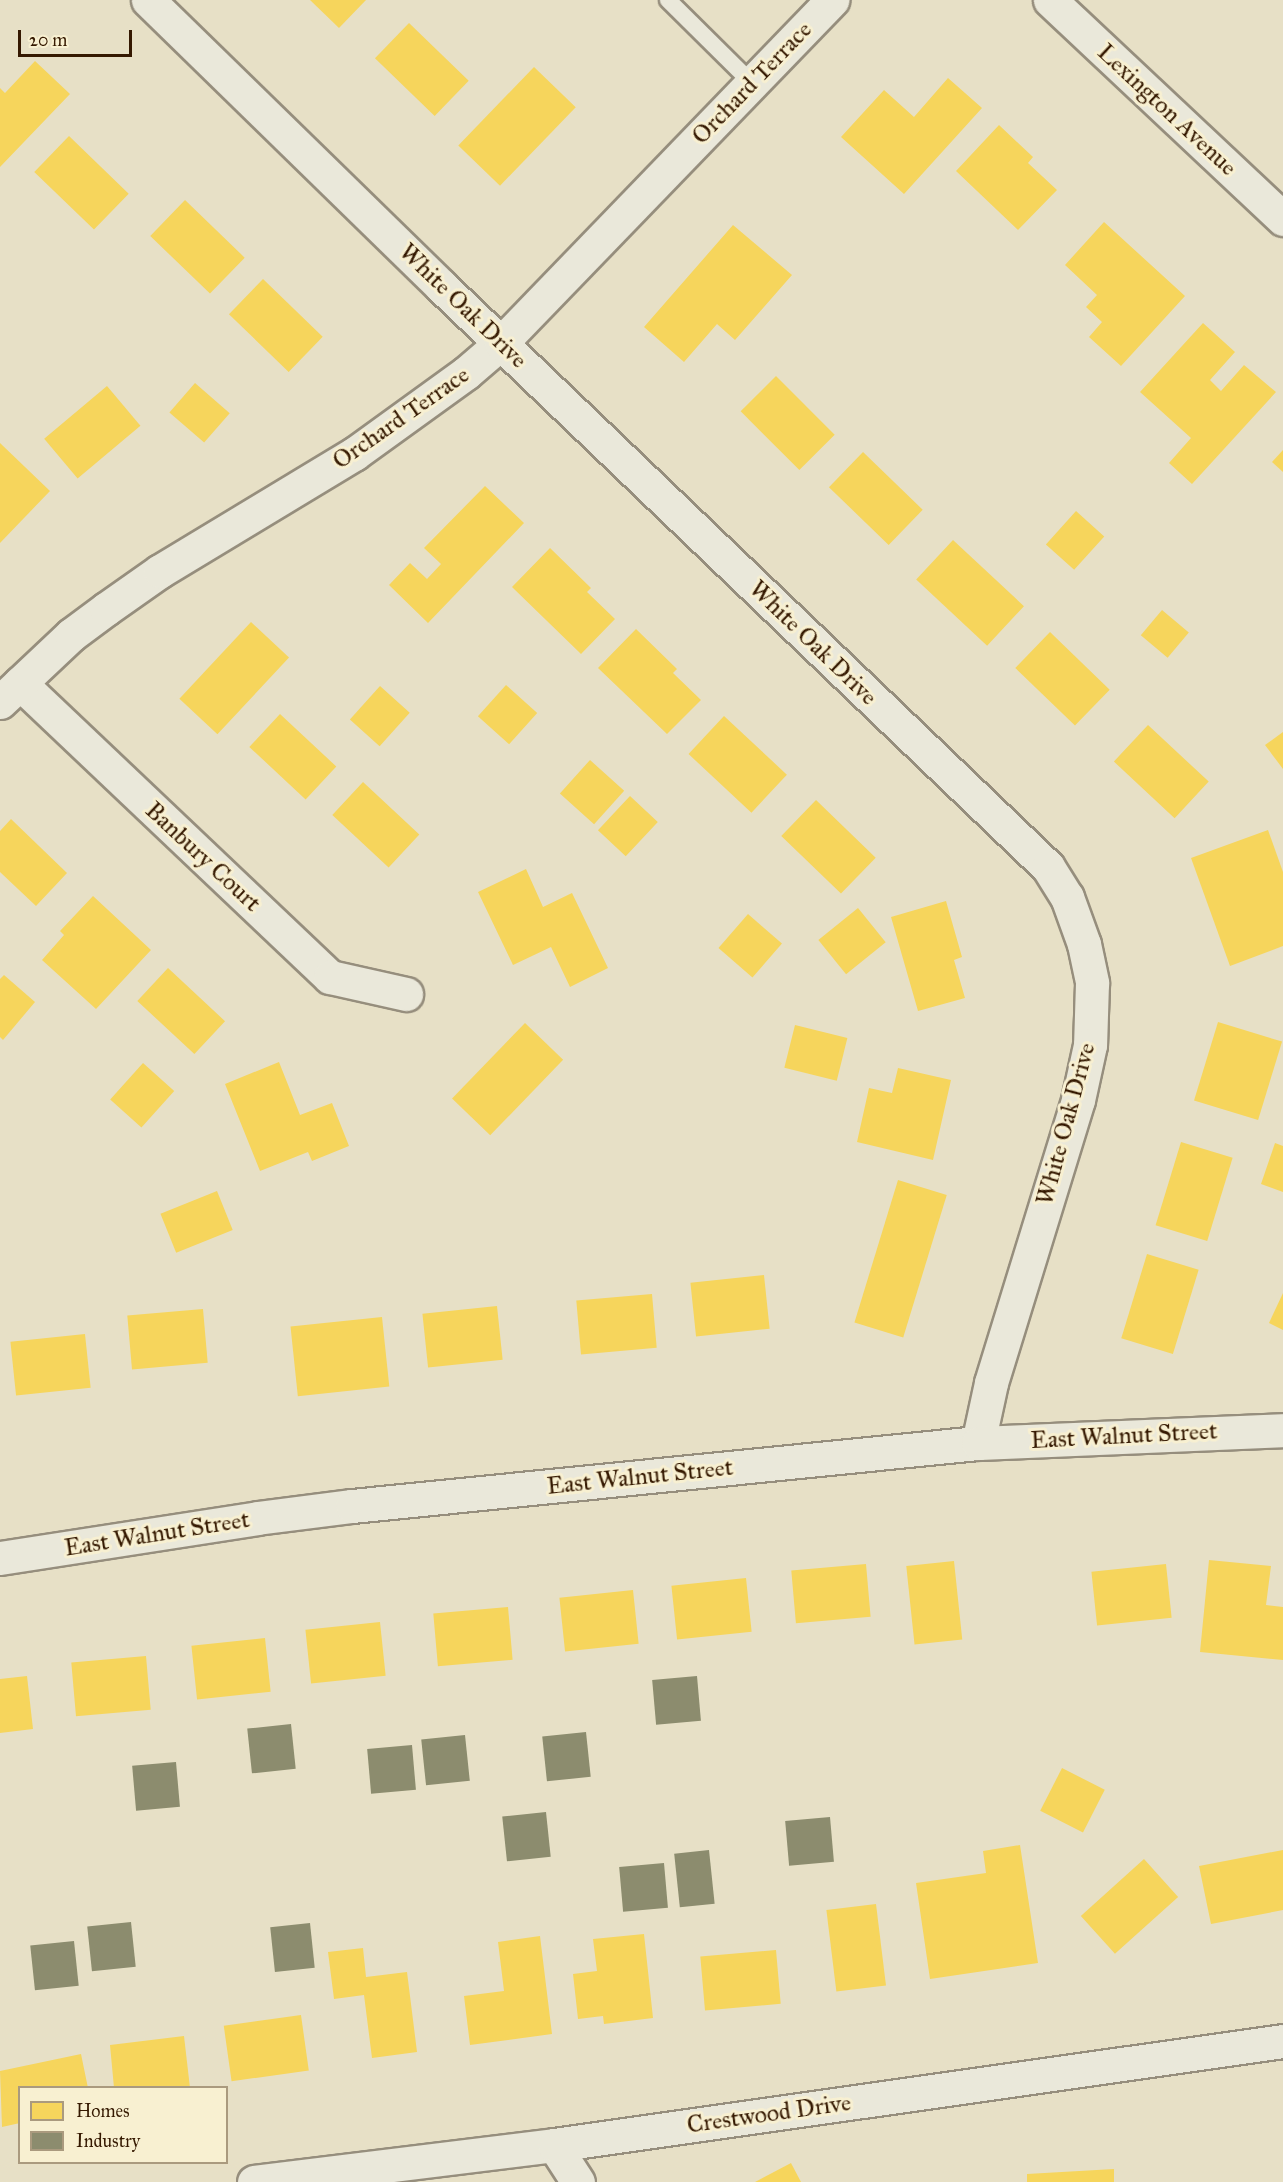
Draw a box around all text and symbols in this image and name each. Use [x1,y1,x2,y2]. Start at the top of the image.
street label: Orchard Terrace [686,16,818,150]
scale bar [21,18,135,56]
text: 20 m [29,29,67,51]
street label: Lexington Avenue [1091,38,1243,182]
street label: White Oak Drive [393,238,533,374]
street label: Orchard Terrace [327,360,475,476]
street label: White Oak Drive [743,575,883,711]
street label: Banbury Court [139,796,267,918]
street label: White Oak Drive [1031,1040,1101,1208]
street label: East Walnut Street [1030,1417,1218,1455]
street label: East Walnut Street [546,1453,734,1501]
street label: East Walnut Street [62,1505,252,1563]
legend [18,2086,228,2164]
street label: Crestwood Drive [685,2088,853,2140]
text: Homes [76,2100,130,2122]
text: Industry [76,2130,140,2152]

